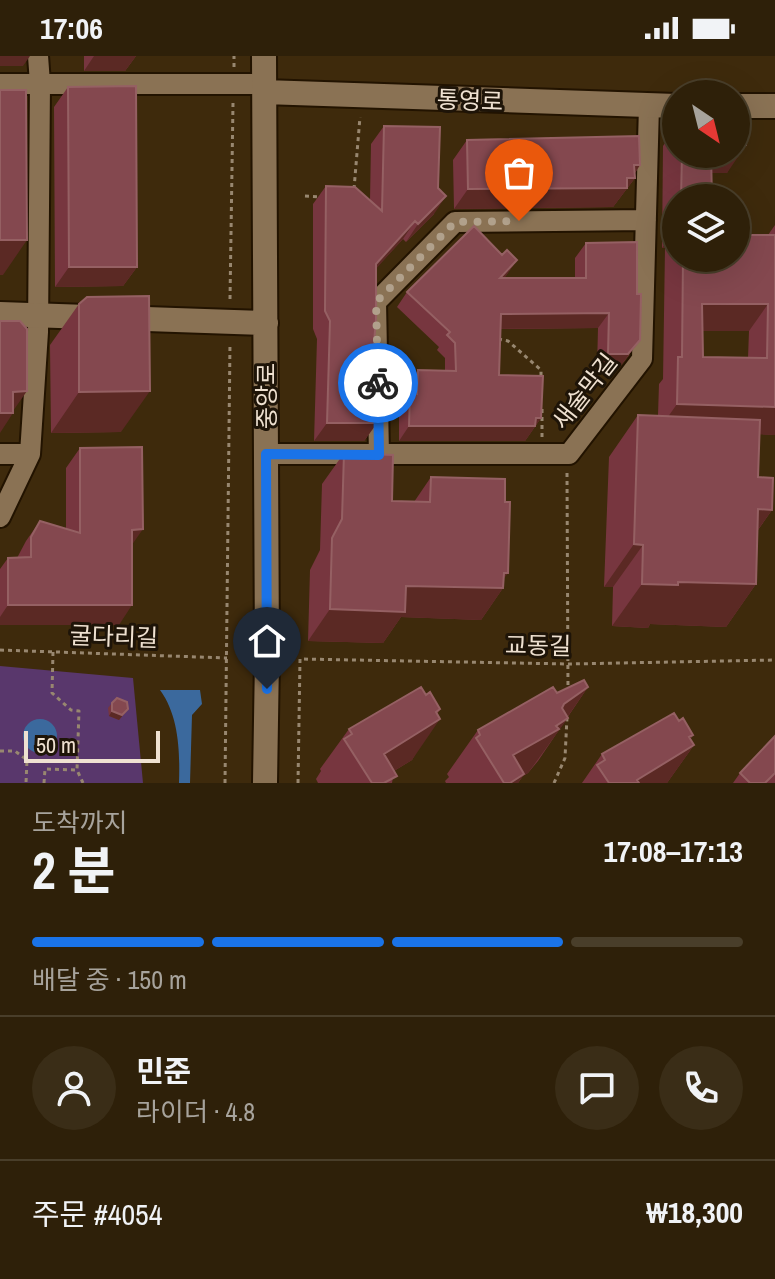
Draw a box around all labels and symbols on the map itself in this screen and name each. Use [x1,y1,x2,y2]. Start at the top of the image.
north arrow [662,80,750,168]
street label: 통영로 [436,83,504,117]
pin [485,139,553,221]
courier [338,343,418,423]
street label: 새술막길 [544,346,624,436]
street label: 중앙로 [250,363,282,429]
pin [233,607,301,689]
street label: 굴다리길 [69,618,159,654]
street label: 교동길 [505,628,571,662]
scale bar [24,727,160,763]

